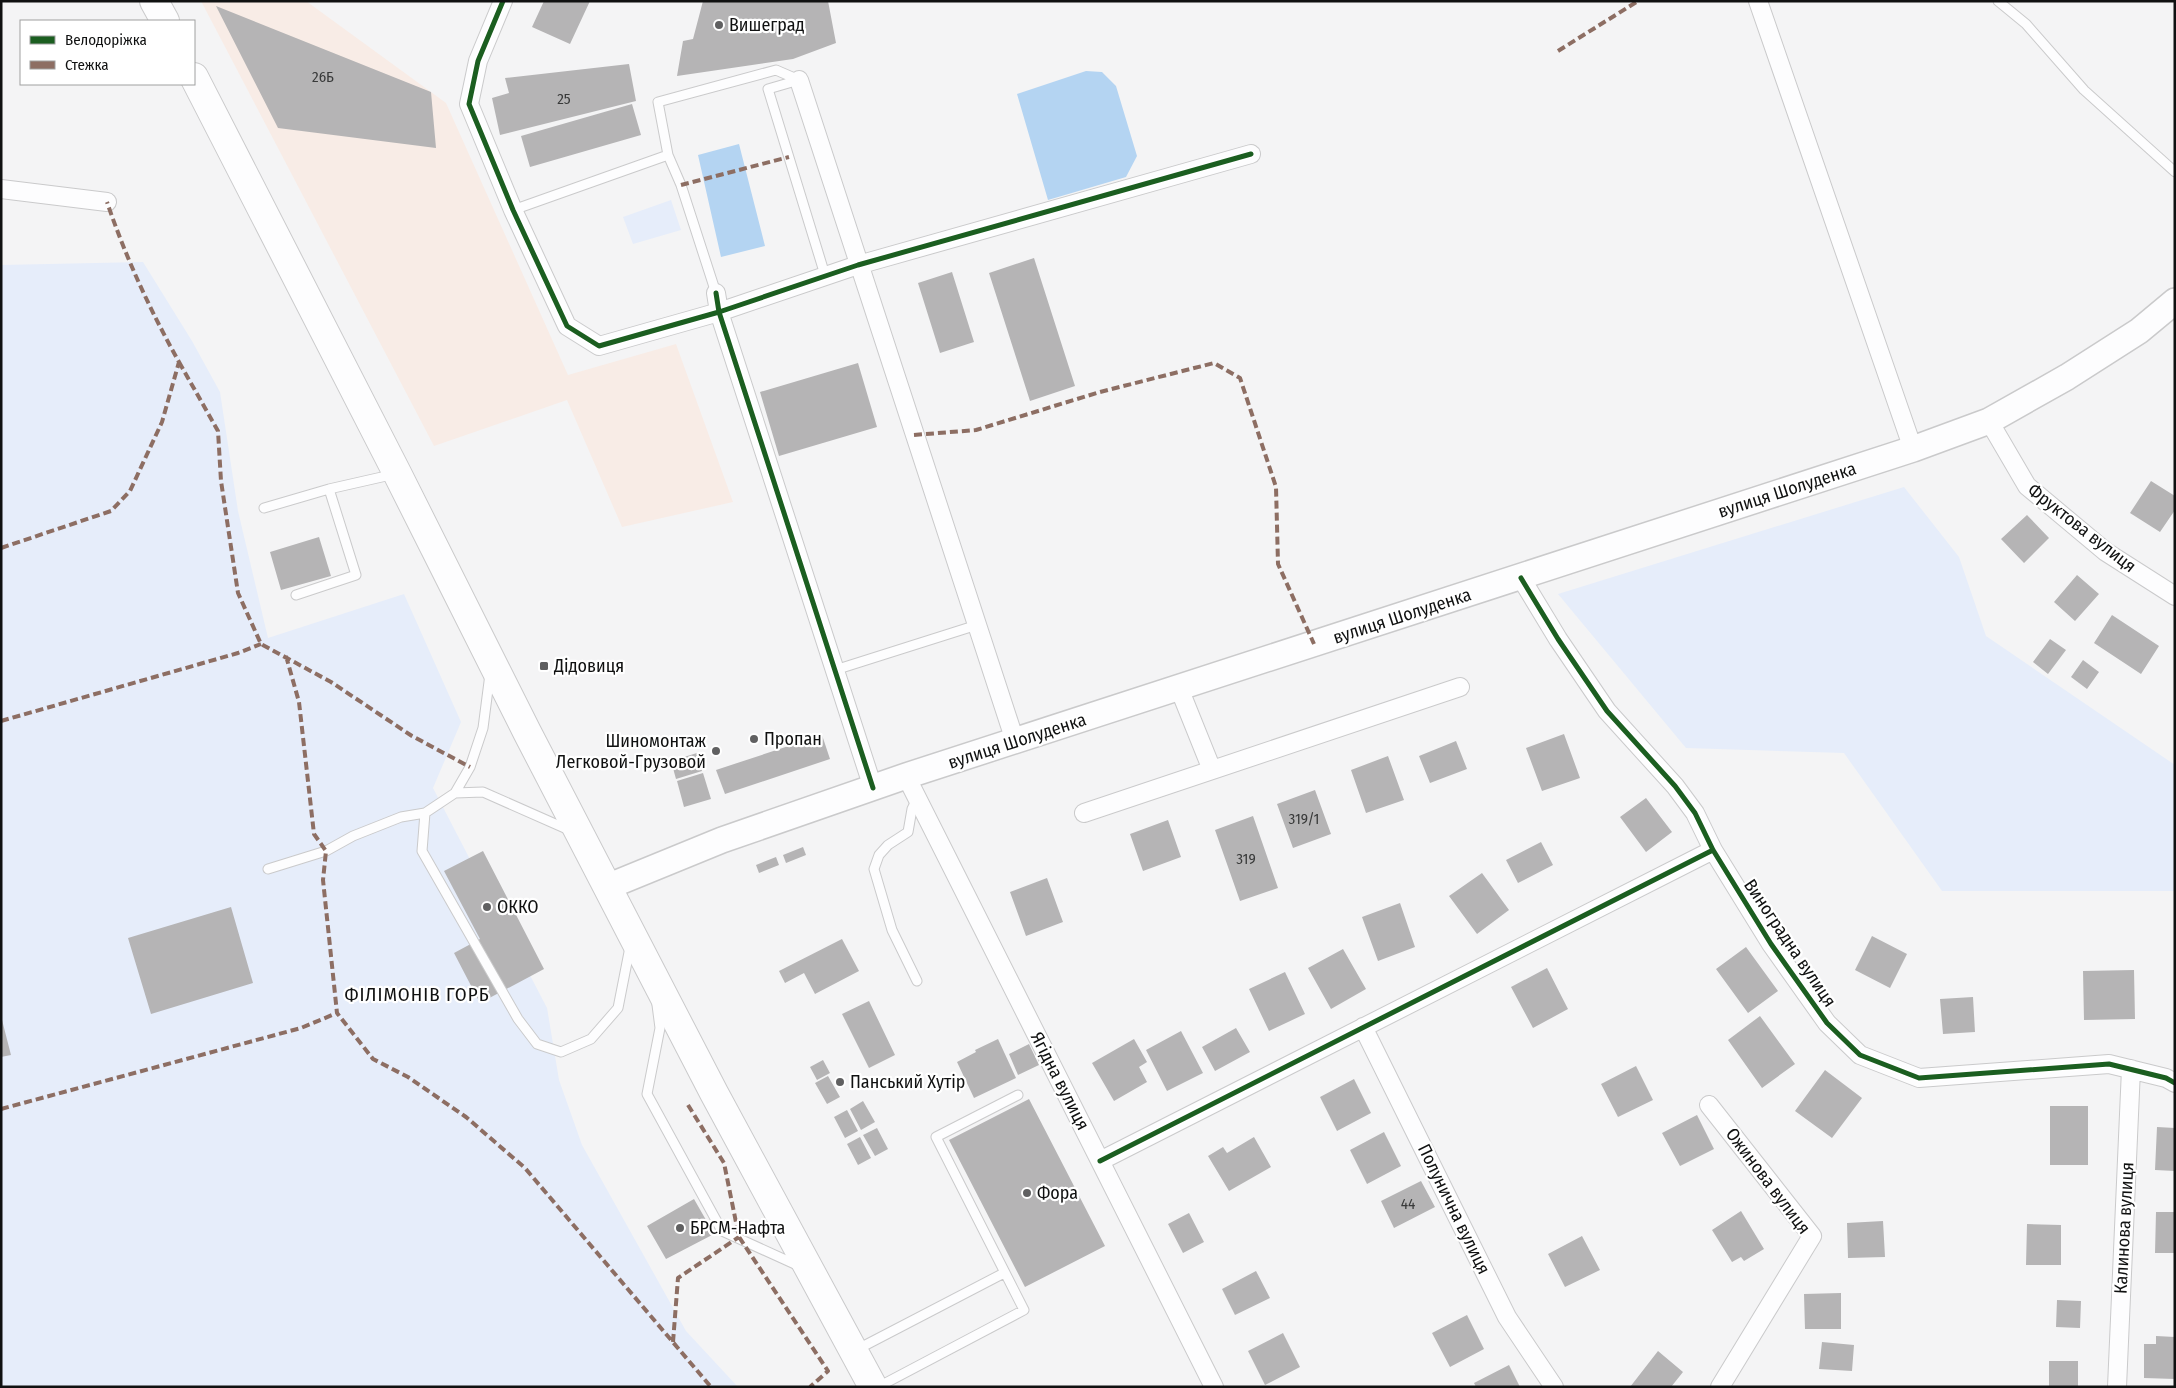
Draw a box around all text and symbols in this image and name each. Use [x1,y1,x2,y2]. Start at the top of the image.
place label: Вишеград [729,14,805,36]
marker: Вишеград [713,19,725,31]
legend [20,20,195,85]
text: Велодоріжка [65,31,147,49]
text: Стежка [65,56,109,74]
house number: 26Б [312,68,334,86]
house number: 25 [557,90,571,108]
street label: вулиця Шолуденка [1715,457,1859,523]
street label: Фруктова вулиця [2023,479,2141,577]
street label: вулиця Шолуденка [1330,583,1474,649]
place label: Дідовиця [553,655,624,677]
marker: Дідовиця [538,660,550,672]
street label: вулиця Шолуденка [945,708,1089,774]
place label: Пропан [764,728,822,750]
place label: Шиномонтаж Легковой-Грузовой [556,730,706,773]
marker: Пропан [748,733,760,745]
marker: Шиномонтаж Легковой-Грузовой [710,745,722,757]
house number: 319/1 [1289,810,1319,828]
house number: 319 [1236,850,1256,868]
street label: Виноградна вулиця [1739,875,1841,1011]
place label: ОККО [497,896,539,918]
marker: ОККО [481,901,493,913]
district label: ФІЛІМОНІВ ГОРБ [344,983,490,1006]
street label: Ягідна вулиця [1026,1028,1094,1134]
place label: Панський Хутір [850,1071,965,1093]
marker: Панський Хутір [834,1076,846,1088]
street label: Ожинова вулиця [1721,1124,1815,1238]
street label: Полунична вулиця [1413,1140,1495,1278]
street label: Калинова вулиця [2110,1161,2138,1295]
place label: Фора [1037,1182,1078,1204]
marker: Фора [1021,1187,1033,1199]
house number: 44 [1401,1195,1415,1213]
place label: БРСМ-Нафта [690,1217,786,1239]
marker: БРСМ-Нафта [674,1222,686,1234]

